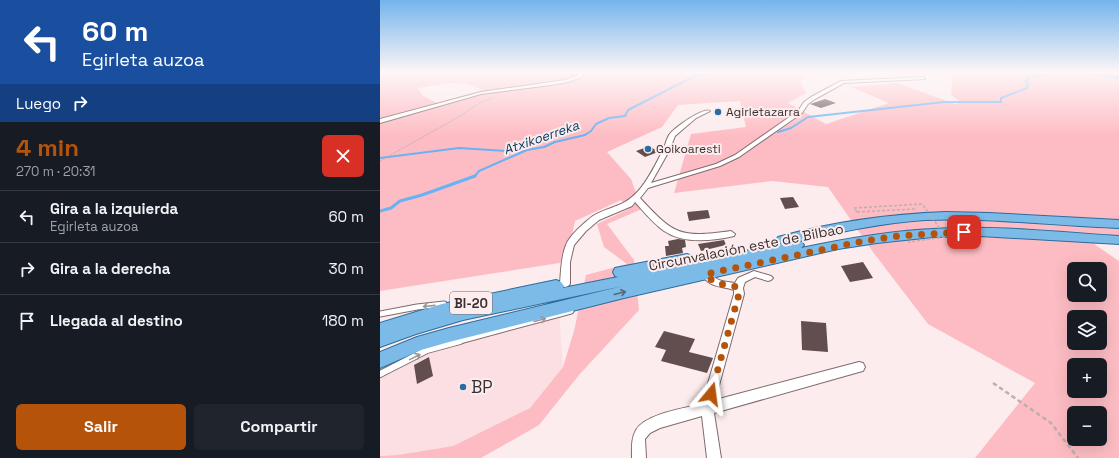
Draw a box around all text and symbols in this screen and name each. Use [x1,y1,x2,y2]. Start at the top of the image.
text: 60 m [82,13,148,49]
icon: left [16,16,68,68]
text: Egirleta auzoa [82,48,204,71]
icon: right [69,92,91,114]
text: Luego [16,94,61,113]
place label: Agirletazarra [726,104,800,120]
marker: Agirletazarra [713,107,723,117]
water label: Atxikoerreka [501,116,582,158]
text: 4 min [16,132,79,163]
button: close [322,135,364,177]
place label: Goikoaresti [656,141,721,157]
marker: Goikoaresti [643,144,653,154]
text: 270 m · 20:31 [16,163,96,180]
text: Gira a la izquierda [50,199,178,218]
icon: left [16,206,38,228]
text: 60 m [328,207,364,226]
pin [947,215,981,249]
text: Egirleta auzoa [50,218,138,235]
street label: Circunvalación este de Bilbao [647,219,845,275]
icon: arrive [953,221,975,243]
icon: right [16,258,38,280]
text: Gira a la derecha [50,259,170,278]
text: 30 m [329,259,364,278]
map controls [1067,262,1107,446]
button: search [1067,262,1107,302]
one-way arrow [613,289,626,297]
road number: BI-20 [450,292,492,314]
one-way arrow [423,302,436,309]
icon: arrive [16,310,38,332]
button: layers [1067,310,1107,350]
text: Llegada al destino [50,311,183,330]
text: 180 m [322,311,364,330]
one-way arrow [533,316,546,323]
one-way arrow [409,352,421,360]
button: + [1067,358,1107,398]
position arrow [690,373,732,415]
place label: BP [471,376,492,398]
marker: BP [458,382,468,392]
button: Salir [16,404,186,450]
button: Compartir [194,404,364,450]
button: − [1067,406,1107,446]

